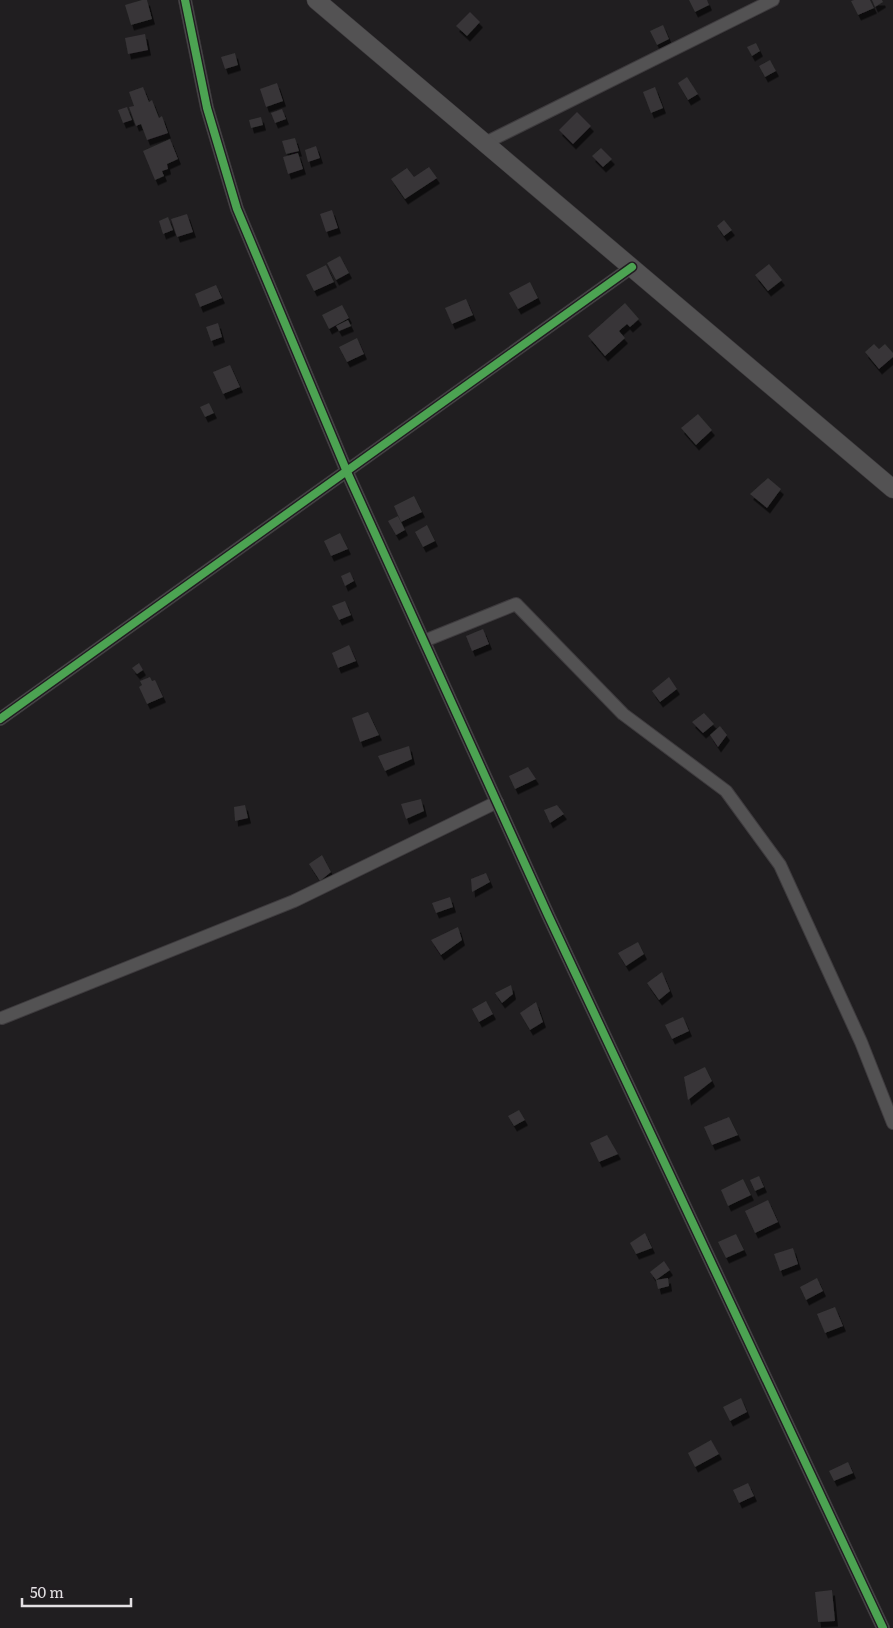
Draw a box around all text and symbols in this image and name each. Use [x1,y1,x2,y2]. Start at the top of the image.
scale bar [22,1576,131,1608]
text: 50 m [30,1580,64,1603]

